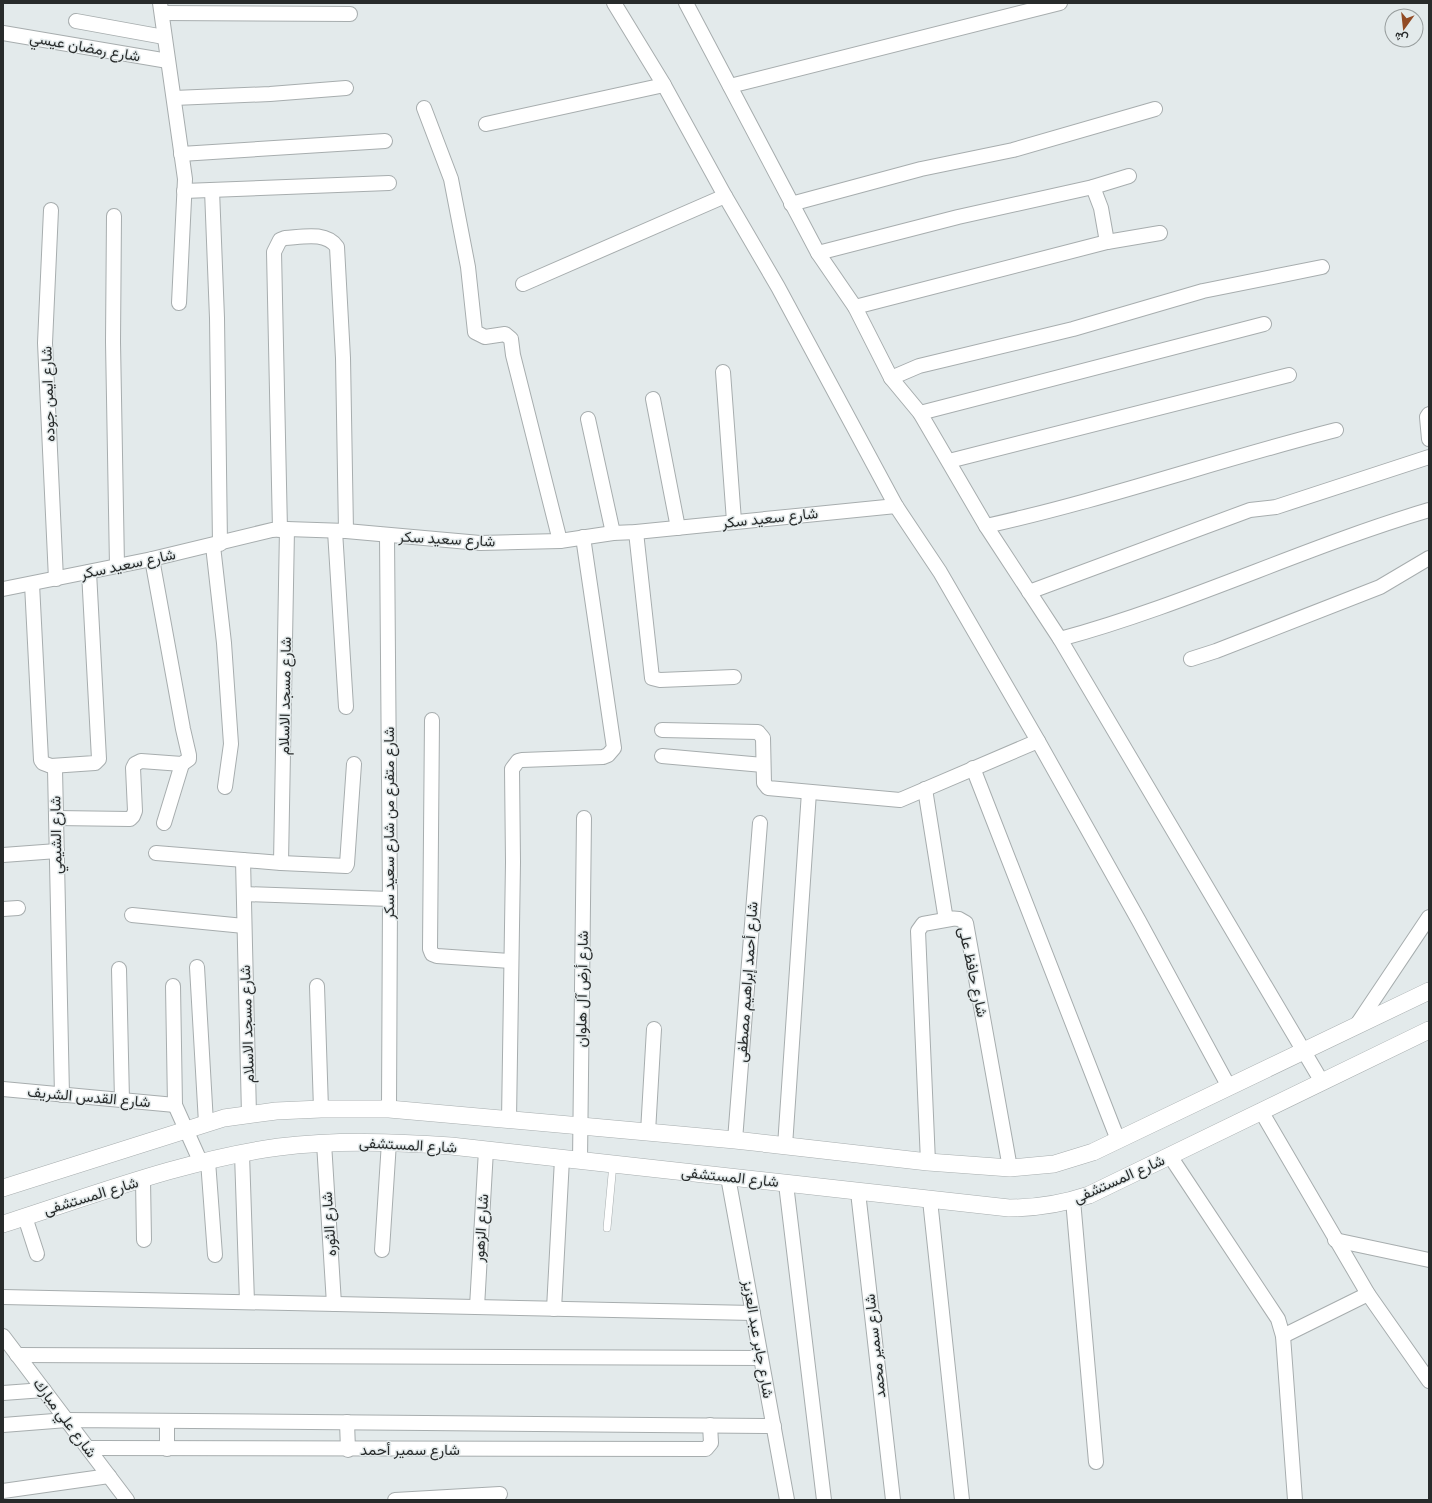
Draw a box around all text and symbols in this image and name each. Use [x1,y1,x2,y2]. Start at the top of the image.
north arrow [1384,8,1424,48]
street label: شارع رمضان عيسي [28,28,142,70]
text: ش [1393,29,1410,45]
street label: شارع ايمن جوده [37,345,61,442]
street label: شارع سعيد سكر [720,504,819,534]
street label: شارع سعيد سكر [397,527,496,553]
street label: شارع سعيد سكر [78,545,178,585]
street label: شارع مسجد الاسلام [275,637,297,755]
street label: شارع متفرع من شارع سعيد سكر [380,726,400,920]
street label: شارع الشيمي [46,795,70,874]
street label: شارع أحمد إبراهيم مصطفى [732,901,764,1063]
street label: شارع حافظ على [953,925,991,1020]
street label: شارع أرض آل هلوان [572,930,594,1048]
street label: شارع مسجد الاسلام [236,964,260,1083]
street label: شارع القدس الشريف [27,1083,151,1113]
street label: شارع المستشفى [358,1133,458,1159]
street label: شارع المستشفى [1070,1151,1168,1209]
street label: شارع المستشفى [680,1163,780,1193]
street label: شارع المستشفى [41,1173,141,1221]
street label: شارع الثوره [318,1191,342,1257]
street label: شارع الزهور [470,1193,494,1264]
street label: شارع جابر عبد العزيز [737,1278,777,1400]
street label: شارع سمير محمد [861,1293,891,1399]
street label: شارع علي مبارك [26,1375,101,1464]
street label: شارع سمير أحمد [360,1441,460,1461]

